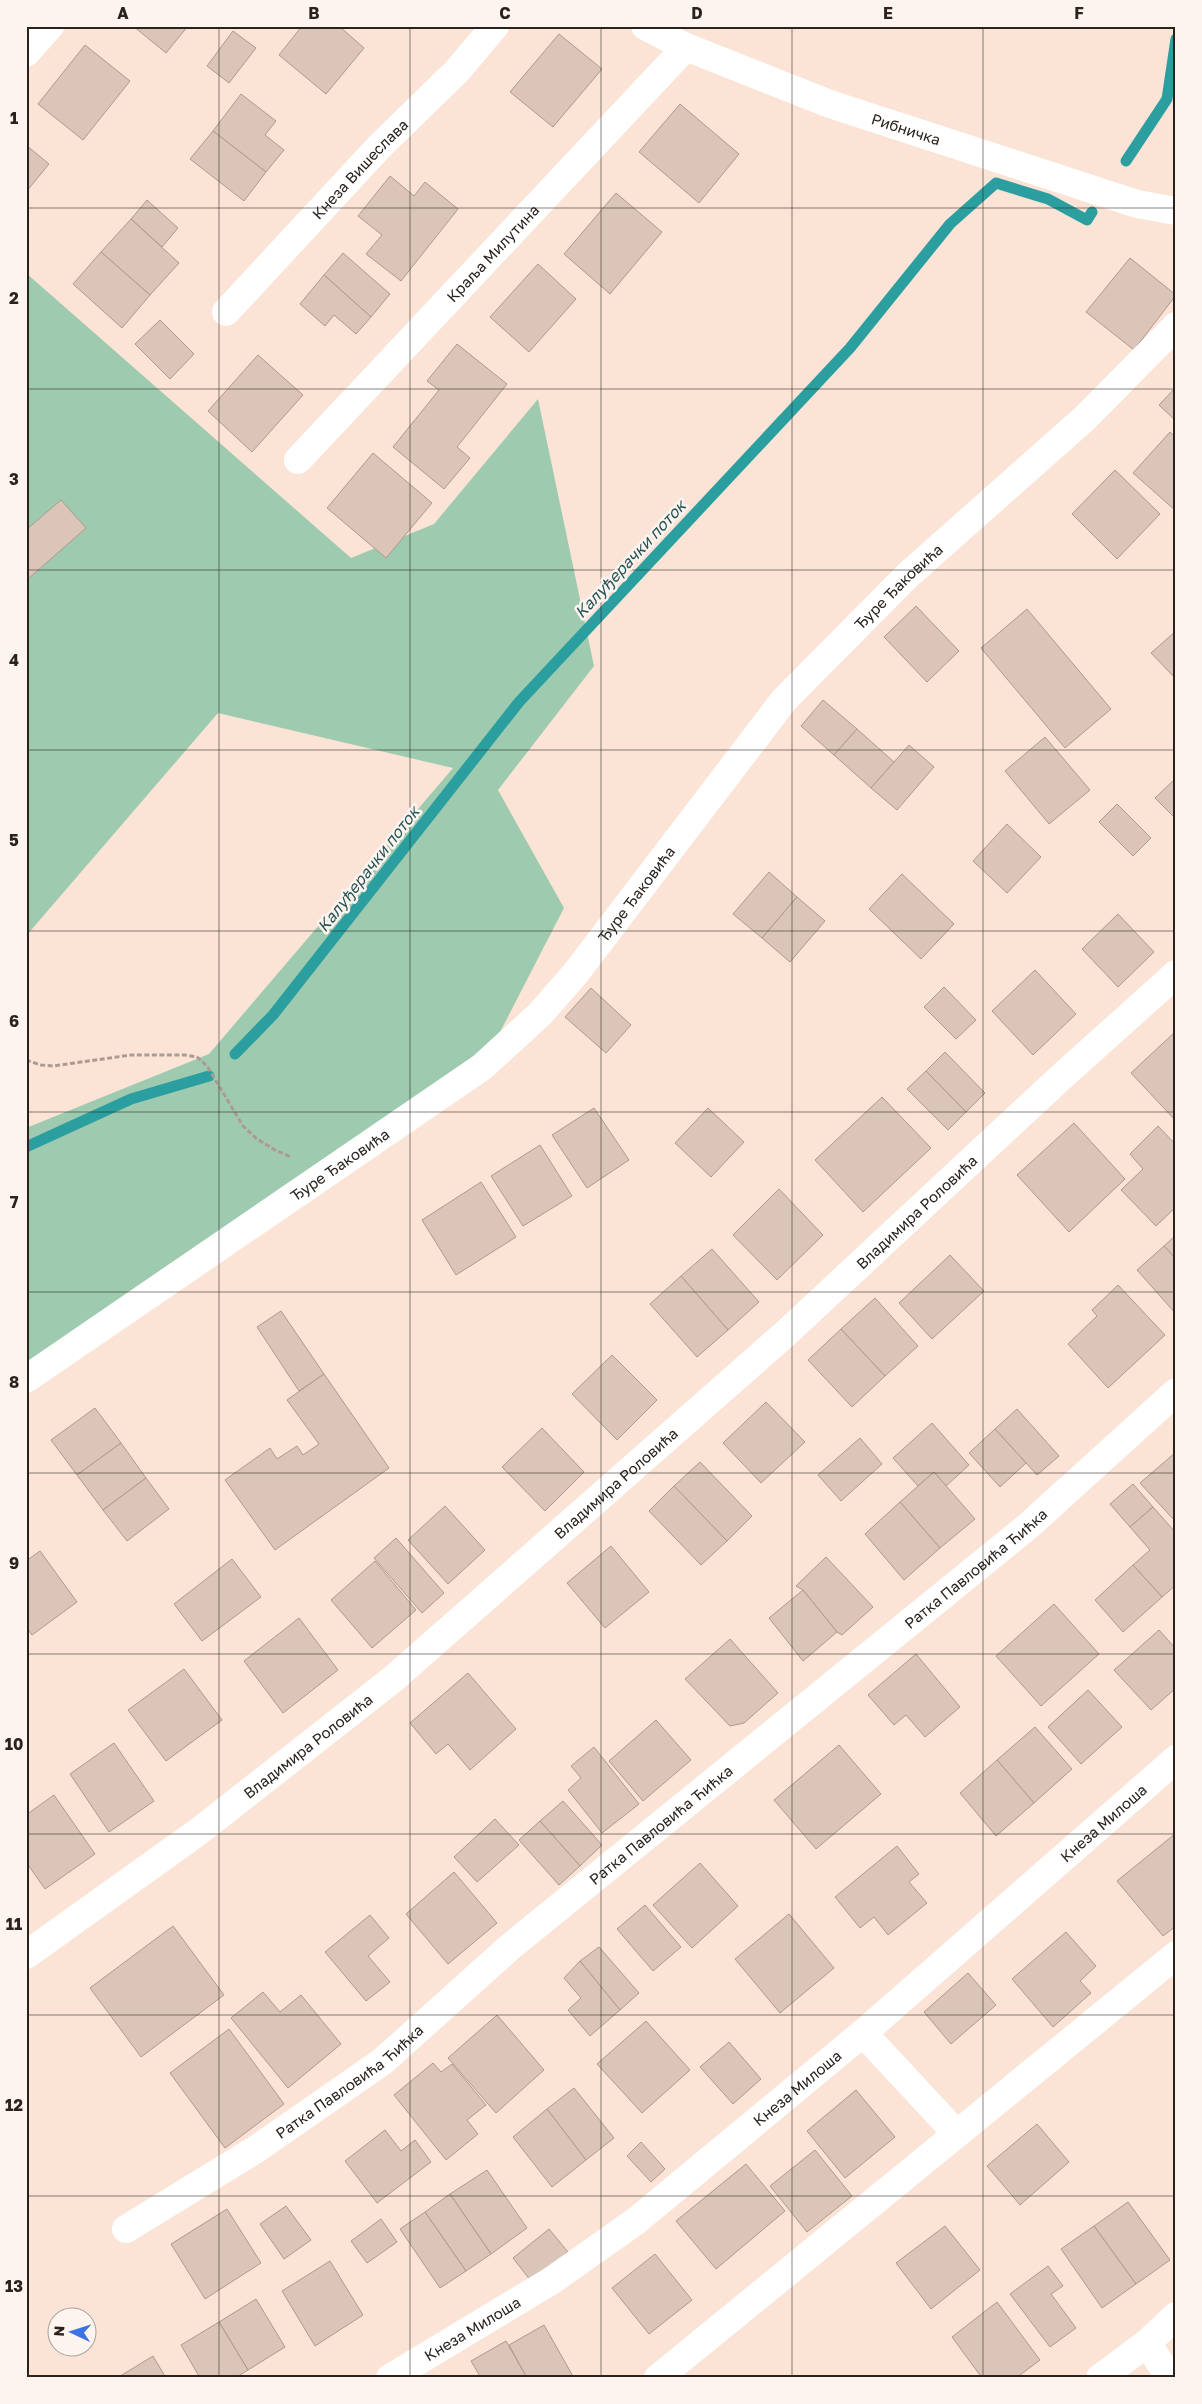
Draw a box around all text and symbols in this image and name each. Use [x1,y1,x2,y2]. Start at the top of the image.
text: A [117,3,129,23]
text: B [308,3,320,23]
text: C [499,3,511,23]
text: D [691,3,703,23]
text: E [883,3,893,23]
text: F [1074,3,1084,23]
text: 1 [10,108,18,128]
street label: Рибничка [869,109,943,148]
street label: Кнеза Вишеслава [308,115,411,222]
street label: Краља Милутина [442,201,542,305]
text: 2 [9,288,19,308]
text: 3 [9,469,19,489]
water label: Калуђерачки поток [570,495,691,622]
street label: Ђуре Ђаковића [850,540,946,633]
text: 4 [9,650,19,670]
water label: Калуђерачки поток [313,801,424,936]
text: 5 [9,830,19,850]
street label: Ђуре Ђаковића [594,842,678,945]
text: 6 [9,1011,19,1031]
street label: Ђуре Ђаковића [287,1124,392,1204]
street label: Владимира Роловића [852,1151,981,1272]
text: 7 [10,1192,19,1212]
text: 8 [9,1372,19,1392]
street label: Владимира Роловића [550,1424,681,1542]
street label: Ратка Павловића Ћићка [901,1504,1051,1632]
text: 9 [9,1553,19,1573]
street label: Владимира Роловића [240,1690,376,1802]
text: 10 [5,1734,23,1754]
street label: Ратка Павловића Ћићка [585,1761,736,1888]
street label: Кнеза Милоша [1056,1780,1150,1865]
text: 11 [6,1914,22,1934]
street label: Ратка Павловића Ћићка [272,2021,427,2142]
street label: Кнеза Милоша [749,2046,845,2129]
text: 12 [5,2095,23,2115]
text: 13 [5,2276,23,2296]
street label: Кнеза Милоша [421,2293,524,2364]
north arrow [48,2306,98,2356]
text: N [50,2325,67,2337]

